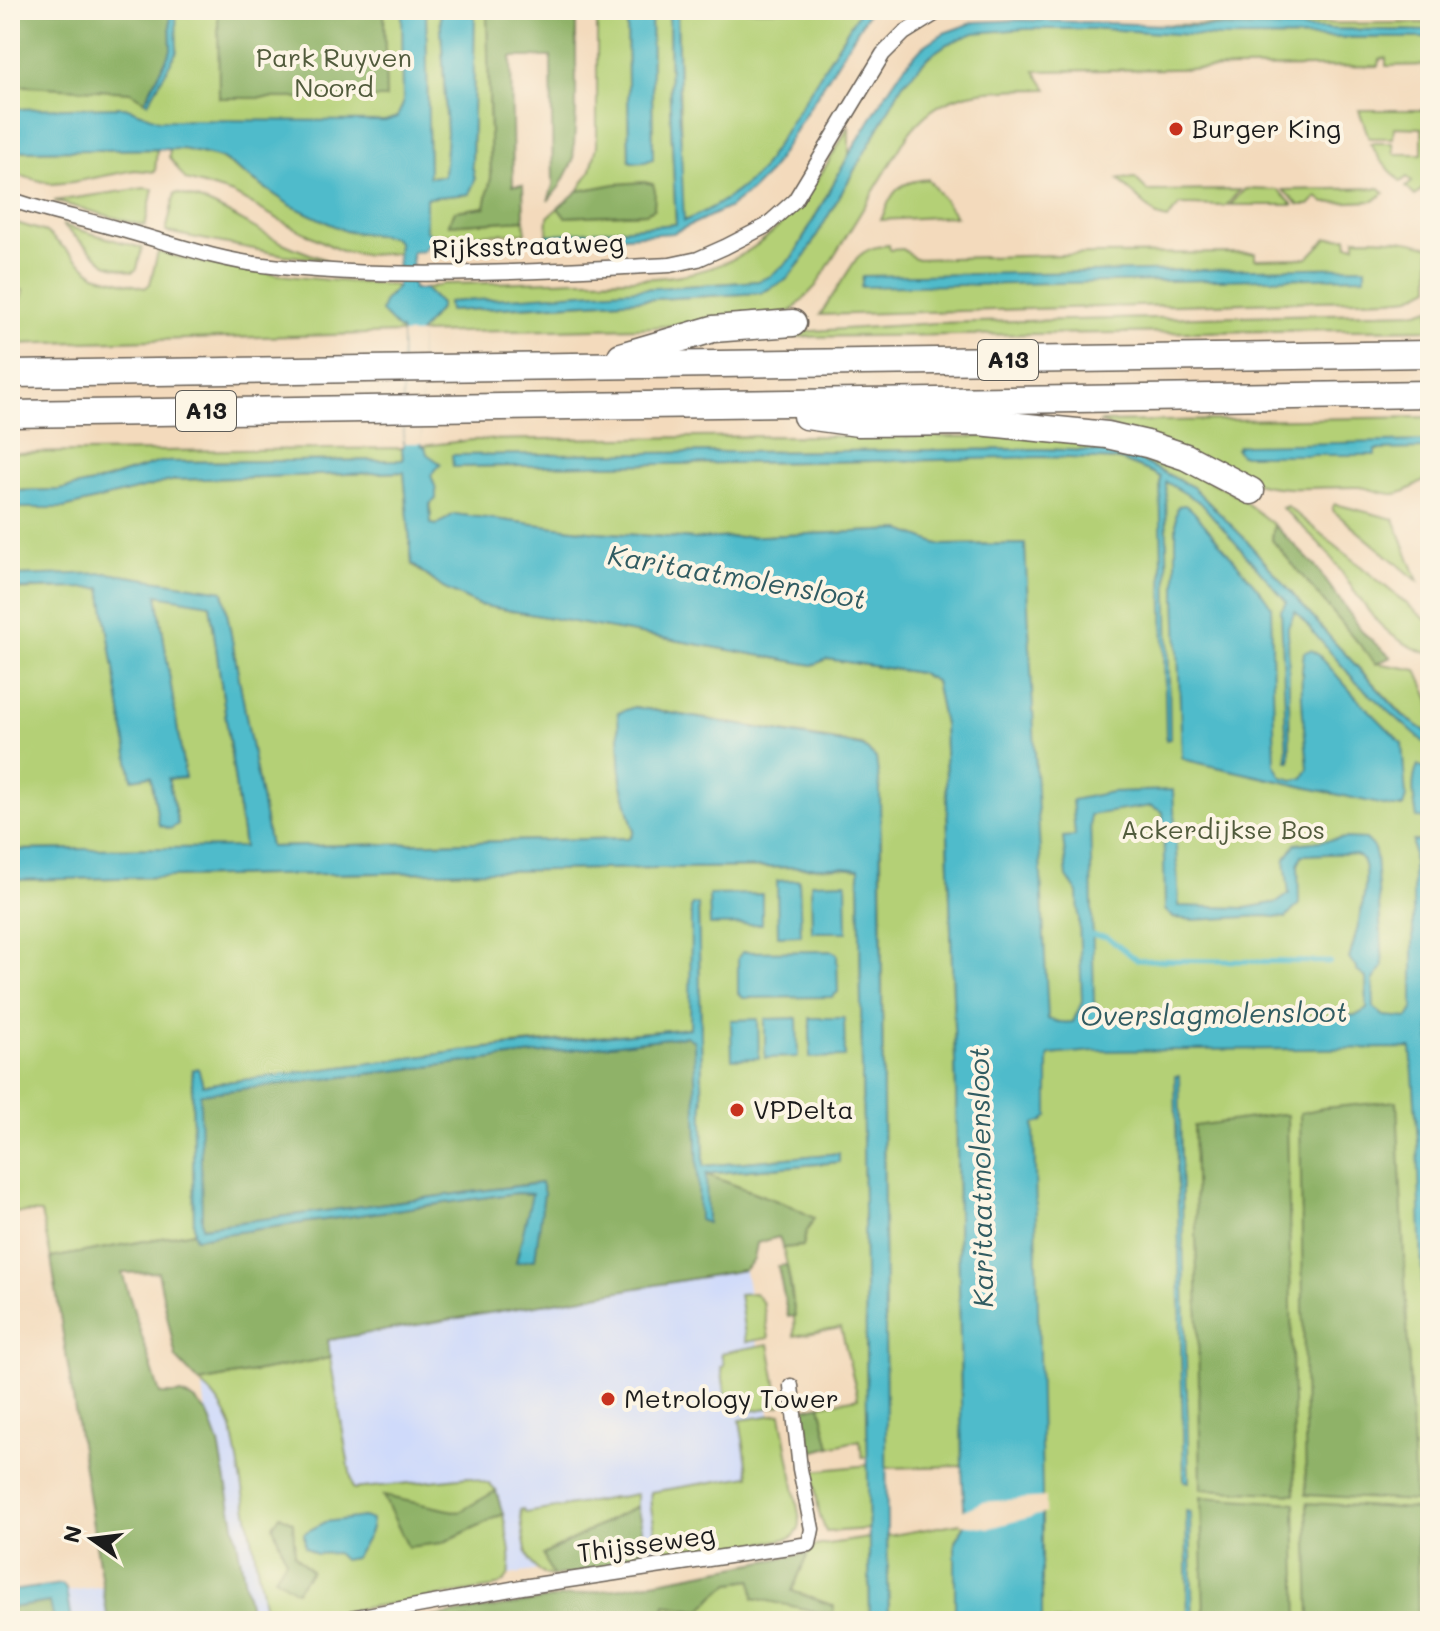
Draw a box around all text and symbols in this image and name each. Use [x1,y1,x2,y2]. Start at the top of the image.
park label: Park Ruyven Noord [256,40,412,104]
place label: Burger King [1192,111,1341,145]
marker: Burger King [1167,120,1185,138]
street label: Rijksstraatweg [431,225,625,265]
road number: A13 [978,340,1038,380]
road number: A13 [176,391,236,431]
water label: Karitaatmolensloot [605,536,869,616]
park label: Ackerdijkse Bos [1121,812,1325,846]
water label: Overslagmolensloot [1080,993,1348,1033]
water label: Karitaatmolensloot [960,1046,1000,1308]
place label: VPDelta [753,1092,854,1126]
marker: VPDelta [728,1101,746,1119]
place label: Metrology Tower [624,1381,839,1415]
marker: Metrology Tower [599,1390,617,1408]
north arrow [52,1499,132,1579]
street label: Thijsseweg [575,1517,717,1569]
text: N [56,1522,88,1546]

